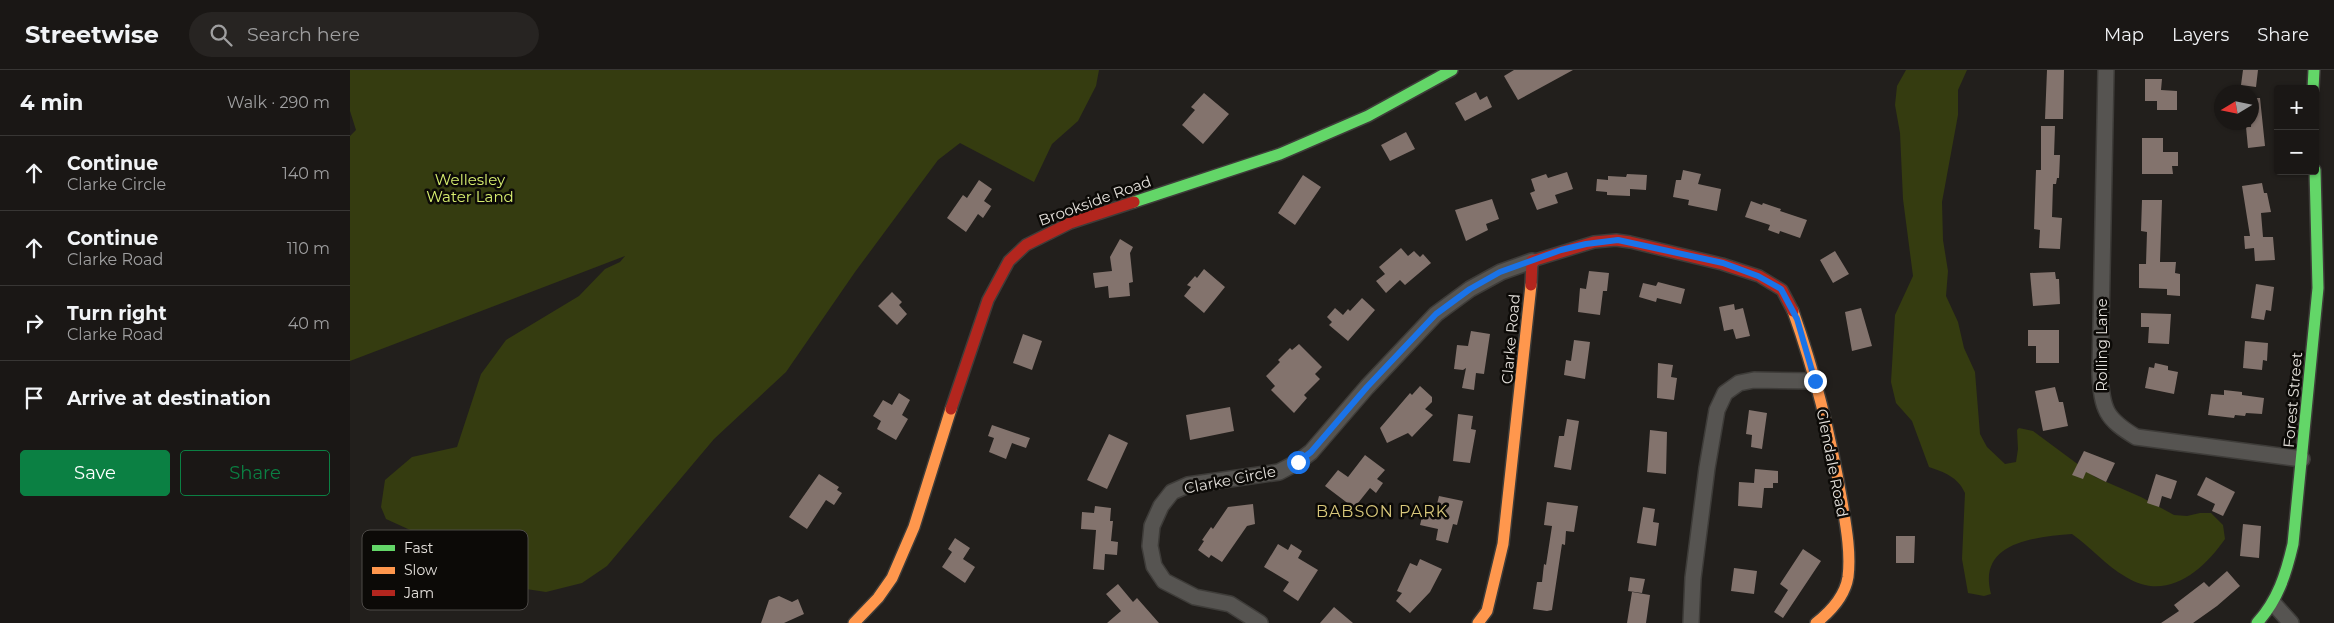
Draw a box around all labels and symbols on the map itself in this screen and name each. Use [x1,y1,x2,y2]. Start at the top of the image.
north arrow [2214,85,2259,130]
park label: Wellesley Water Land [426,170,514,206]
street label: Brookside Road [1036,171,1154,230]
street label: Clarke Road [1497,293,1524,385]
street label: Rolling Lane [2092,298,2111,392]
street label: Forest Street [2279,351,2306,449]
route end [1804,370,1827,393]
street label: Glendale Road [1813,407,1852,519]
route start [1287,451,1310,474]
street label: Clarke Circle [1182,461,1277,498]
district label: BABSON PARK [1316,502,1448,521]
legend [362,530,528,610]
text: Fast [404,539,434,557]
text: Slow [404,561,438,579]
text: Jam [403,584,434,602]

